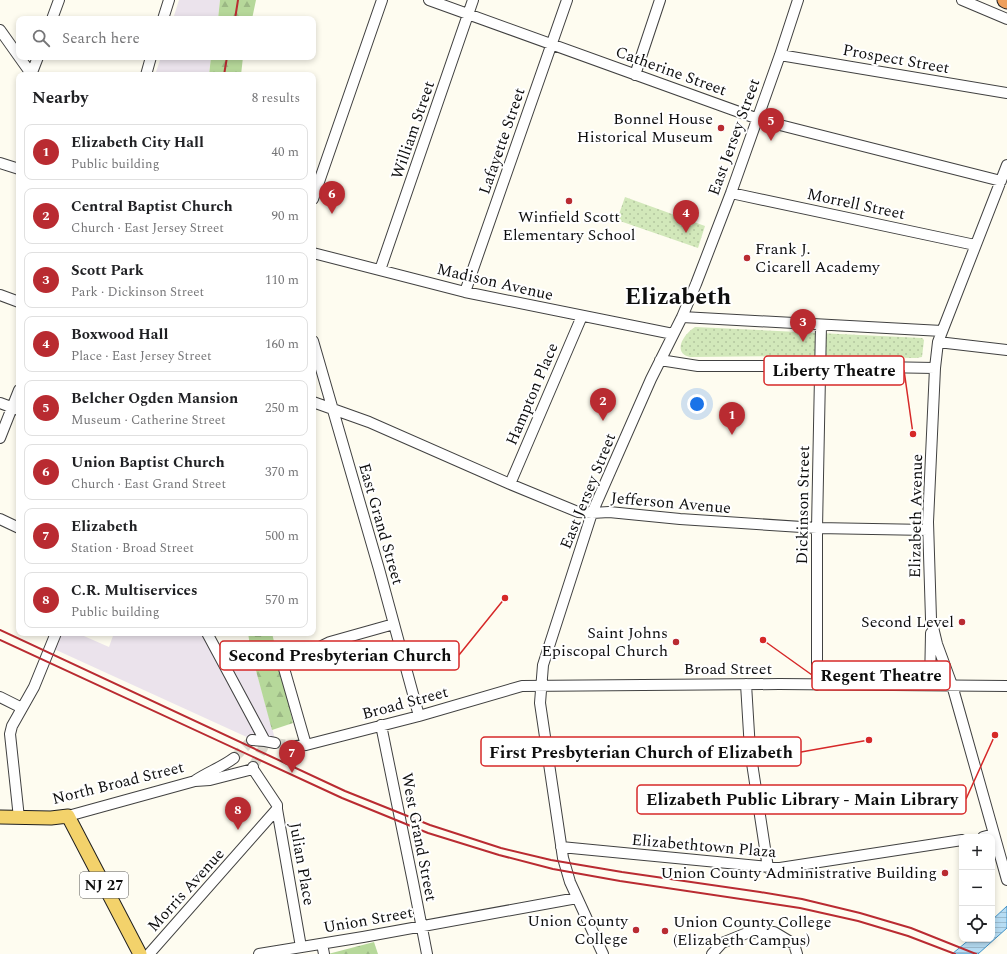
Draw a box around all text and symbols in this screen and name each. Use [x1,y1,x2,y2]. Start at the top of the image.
search box [16,16,316,60]
icon: search [30,27,52,49]
text: Search here [62,27,140,50]
street label: Prospect Street [841,38,952,80]
street label: Catherine Street [612,40,730,102]
street label: East Jersey Street [702,75,766,199]
street label: William Street [385,77,441,182]
street label: Lafayette Street [473,84,532,198]
text: Nearby [32,85,88,111]
text: 8 results [252,88,300,108]
place label: Bonnel House Historical Museum [577,107,713,149]
pin: 5 [758,108,784,141]
marker: Bonnel House Historical Museum [716,123,726,133]
text: Elizabeth City Hall [71,131,204,154]
text: 1 [42,142,50,162]
text: 40 m [272,142,299,162]
text: Public building [71,154,160,174]
pin: 6 [319,181,345,214]
street label: Morrell Street [805,182,908,226]
text: Central Baptist Church [71,195,233,218]
marker: Winfield Scott Elementary School [564,196,574,206]
pin: 4 [673,200,699,233]
place label: Winfield Scott Elementary School [502,205,636,247]
text: 2 [42,206,50,226]
text: 90 m [272,206,299,226]
text: Church · East Jersey Street [71,218,224,238]
place label: Frank J. Cicarell Academy [755,237,881,279]
marker: Frank J. Cicarell Academy [742,253,752,263]
street label: Madison Avenue [434,257,556,307]
text: Scott Park [71,259,144,282]
text: 3 [42,270,50,290]
text: 110 m [265,270,299,290]
district label: Elizabeth [625,279,732,315]
text: Park · Dickinson Street [71,282,204,302]
pin: 3 [790,309,816,342]
text: Boxwood Hall [71,323,168,346]
text: 4 [42,334,50,354]
text: 160 m [265,334,299,354]
street label: Hampton Place [500,339,564,449]
text: Place · East Jersey Street [71,346,212,366]
callout: Liberty Theatre [764,356,904,385]
text: Liberty Theatre [772,358,896,384]
text: Belcher Ogden Mansion [71,387,238,410]
pin: 2 [590,388,616,421]
your location [687,394,707,414]
text: 5 [42,398,50,418]
text: 250 m [265,398,299,418]
pin: 1 [719,402,745,435]
text: Museum · Catherine Street [71,410,226,430]
street label: East Jersey Street [554,429,622,553]
street label: Dickinson Street [790,445,816,565]
text: Union Baptist Church [71,451,225,474]
street label: Elizabeth Avenue [903,454,929,578]
street label: East Grand Street [352,460,410,588]
text: 6 [42,462,50,482]
text: 370 m [265,462,299,482]
text: Church · East Grand Street [71,474,226,494]
street label: Jefferson Avenue [610,486,732,520]
text: Elizabeth [71,515,138,538]
text: 7 [42,526,50,546]
text: 500 m [265,526,299,546]
text: Station · Broad Street [71,538,194,558]
text: C.R. Multiservices [71,579,198,602]
text: 8 [42,590,50,610]
text: 570 m [265,590,299,610]
text: Public building [71,602,160,622]
place label: Second Level [861,610,954,634]
marker: Second Level [957,617,967,627]
place label: Saint Johns Episcopal Church [541,621,668,663]
marker: Saint Johns Episcopal Church [671,637,681,647]
callout: Second Presbyterian Church [220,641,459,670]
text: Second Presbyterian Church [228,643,452,669]
street label: Broad Street [684,657,773,681]
callout: Regent Theatre [812,661,950,690]
text: Regent Theatre [820,663,942,689]
street label: Broad Street [359,680,451,726]
callout: First Presbyterian Church of Elizabeth [481,737,801,766]
pin: 7 [279,740,305,773]
text: First Presbyterian Church of Elizabeth [489,740,793,766]
street label: North Broad Street [50,755,187,811]
street label: West Grand Street [395,771,443,904]
callout: Elizabeth Public Library - Main Library [637,785,966,814]
text: Elizabeth Public Library - Main Library [646,787,959,813]
pin: 8 [225,797,251,830]
street label: Julian Place [283,821,321,907]
street label: Elizabethtown Plaza [631,828,778,864]
map controls [959,834,995,942]
button: + [959,834,995,870]
street label: Morris Avenue [142,843,230,937]
place label: Union County Administrative Building [661,861,937,885]
marker: Union County Administrative Building [940,868,950,878]
button: − [959,870,995,906]
road number: NJ 27 [80,872,128,898]
street label: Union Street [321,900,415,940]
button: locate [959,906,995,942]
place label: Union County College [527,909,629,951]
place label: Union County College (Elizabeth Campus) [673,910,831,952]
marker: Union County College [631,925,641,935]
marker: Union County College (Elizabeth Campus) [660,926,670,936]

